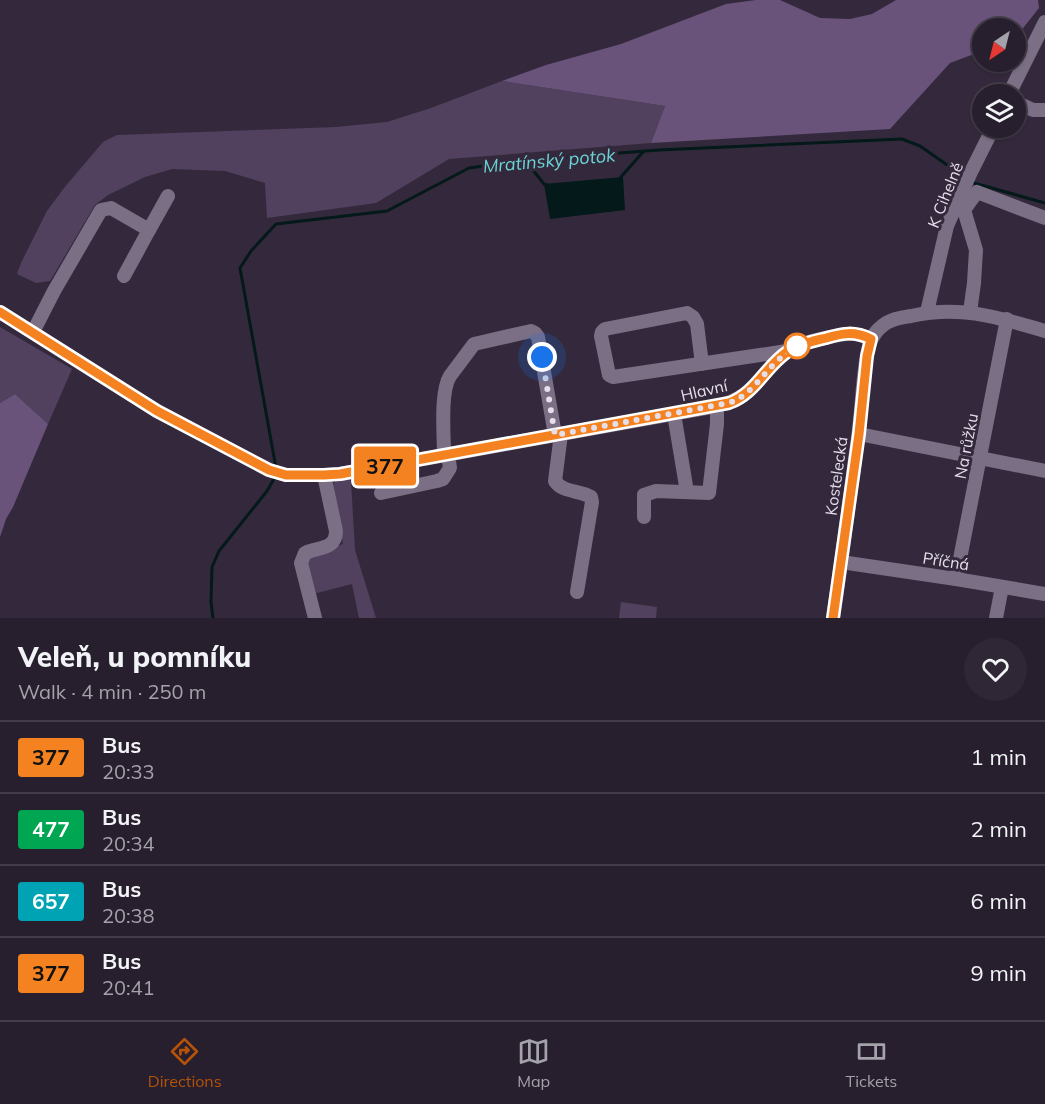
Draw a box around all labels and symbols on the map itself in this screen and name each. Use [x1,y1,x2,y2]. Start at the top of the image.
north arrow [972,18,1026,72]
water label: Mratínský potok [482,143,617,178]
street label: K Cihelně [923,159,967,231]
unlabelled marker [784,333,810,359]
your location [527,342,557,372]
street label: Hlavní [679,375,730,405]
street label: Na růžku [950,411,982,481]
street label: Kostelecká [821,435,851,517]
line badge: 377 [350,446,420,486]
street label: Příčná [921,547,971,575]

